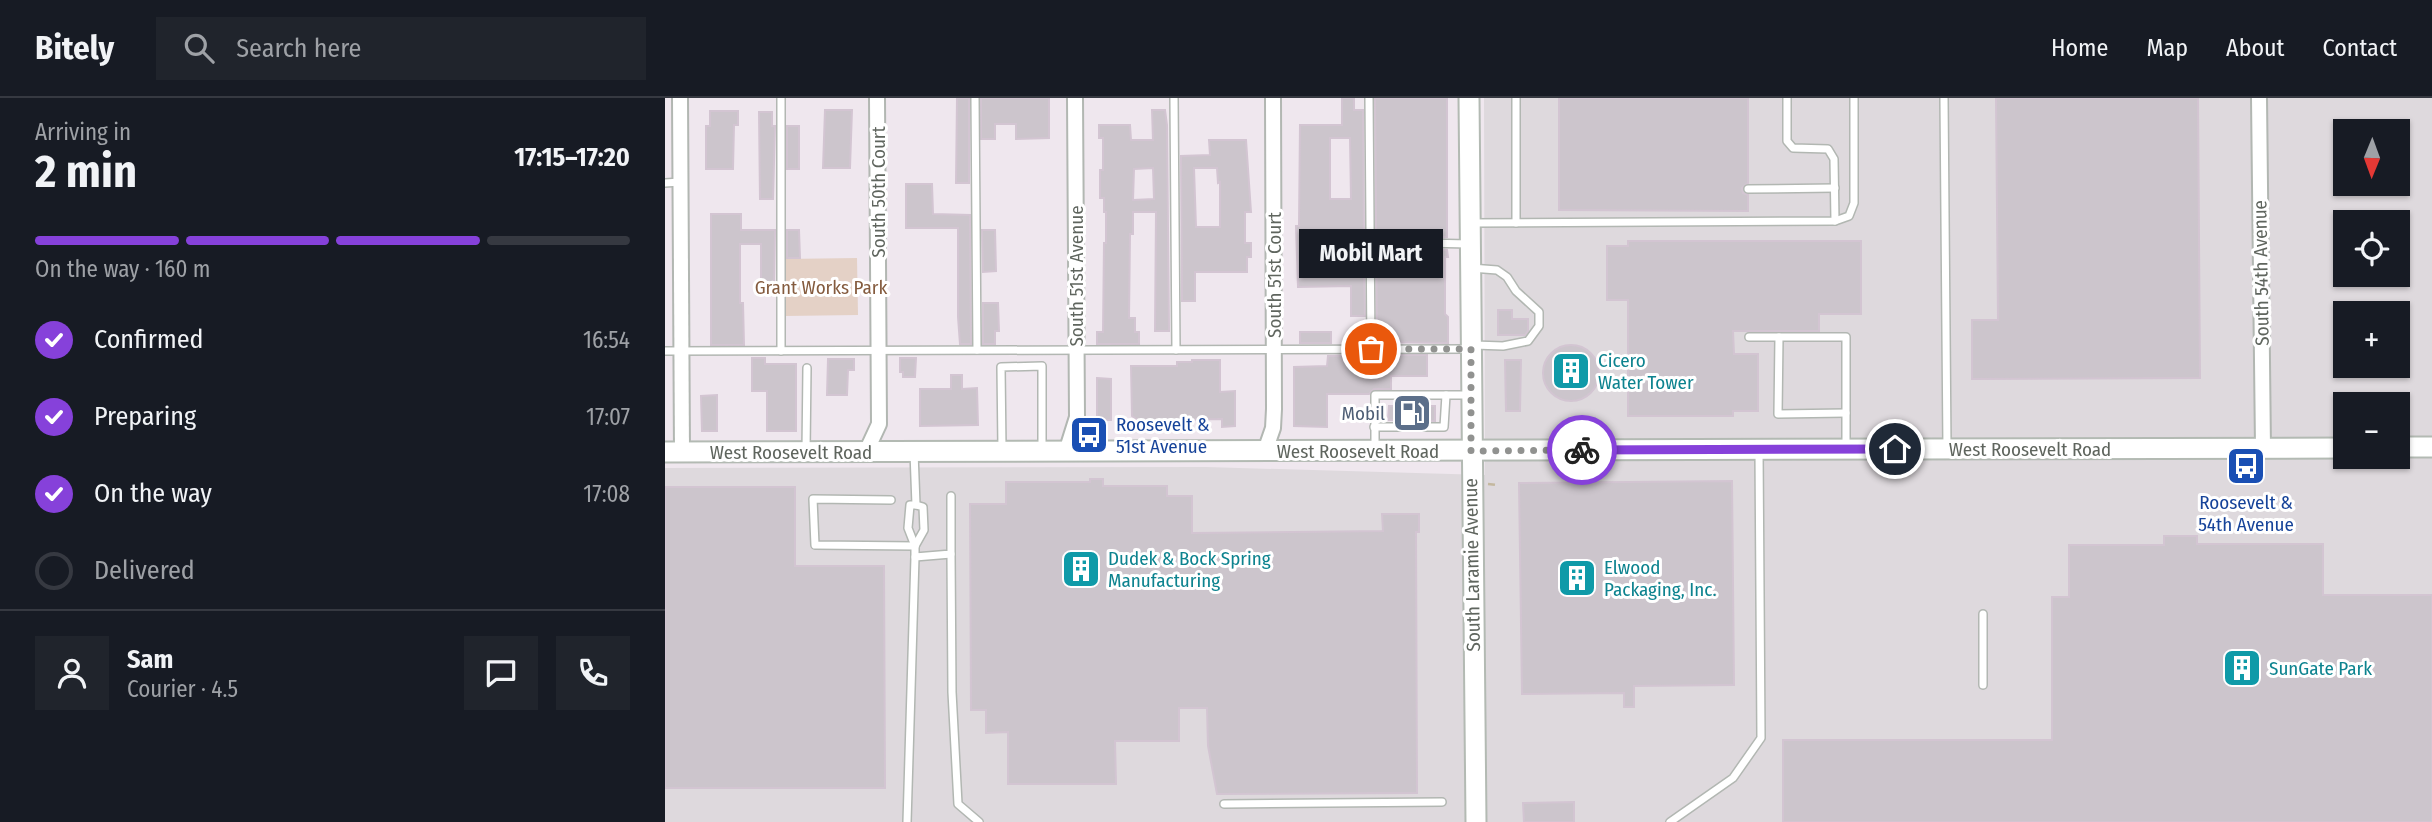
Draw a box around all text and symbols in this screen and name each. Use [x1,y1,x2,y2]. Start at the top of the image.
search box [156,17,646,80]
text: Bitely [35,28,114,68]
icon: search [180,29,218,67]
text: Search here [236,33,361,64]
text: Home [2051,34,2108,62]
text: Map [2146,34,2188,62]
text: About [2226,34,2284,62]
text: Contact [2322,34,2397,62]
text: Arriving in [35,118,131,146]
north arrow [2333,119,2410,196]
map controls [2333,119,2410,469]
street label: South 50th Court [867,126,890,258]
text: 17:15–17:20 [514,142,630,173]
text: 2 min [35,144,137,199]
street label: South 54th Avenue [2248,200,2274,346]
street label: South 51st Avenue [1065,205,1088,347]
button: locate [2333,210,2410,287]
street label: South 51st Court [1263,211,1286,338]
callout: Mobil Mart [1299,230,1443,279]
text: Mobil Mart [1320,239,1422,267]
text: On the way · 160 m [35,255,210,283]
park label: Grant Works Park [755,276,887,299]
button: + [2333,301,2410,378]
pin [1341,319,1401,379]
icon: check [35,321,73,359]
text: Confirmed [94,324,204,355]
text: 16:54 [583,326,630,354]
icon: bag [1352,330,1390,368]
place label: Cicero Water Tower [1598,349,1694,394]
building icon: Cicero Water Tower [1550,350,1592,392]
fuel station icon: Mobil [1391,392,1433,434]
button: − [2333,392,2410,469]
icon: check [35,398,73,436]
text: Preparing [94,401,196,432]
place label: Mobil [1342,402,1385,425]
text: 17:07 [586,403,630,431]
place label: Roosevelt & 51st Avenue [1116,413,1210,458]
bus stop icon: Roosevelt & 51st Avenue [1068,414,1110,456]
courier [1547,415,1617,485]
pin [1865,419,1925,479]
icon: home [1876,430,1914,468]
icon: bike [1563,431,1601,469]
street label: West Roosevelt Road [1949,438,2111,461]
street label: West Roosevelt Road [1277,440,1439,463]
street label: West Roosevelt Road [710,441,872,464]
bus stop icon: Roosevelt & 54th Avenue [2225,445,2267,487]
icon: check [35,475,73,513]
text: On the way [94,478,212,509]
street label: South Laramie Avenue [1459,478,1485,652]
text: 17:08 [583,480,630,508]
place label: Roosevelt & 54th Avenue [2198,491,2294,536]
place label: Dudek & Bock Spring Manufacturing [1108,547,1271,592]
building icon: Dudek & Bock Spring Manufacturing [1060,548,1102,590]
text: Delivered [94,555,195,586]
place label: Elwood Packaging, Inc. [1604,556,1717,601]
building icon: Elwood Packaging, Inc. [1556,557,1598,599]
button: person [35,636,109,710]
button: chat [464,636,538,710]
button: phone [556,636,630,710]
text: Sam [127,644,173,675]
building icon: SunGate Park [2221,647,2263,689]
place label: SunGate Park [2269,657,2372,680]
text: Courier · 4.5 [127,675,238,703]

